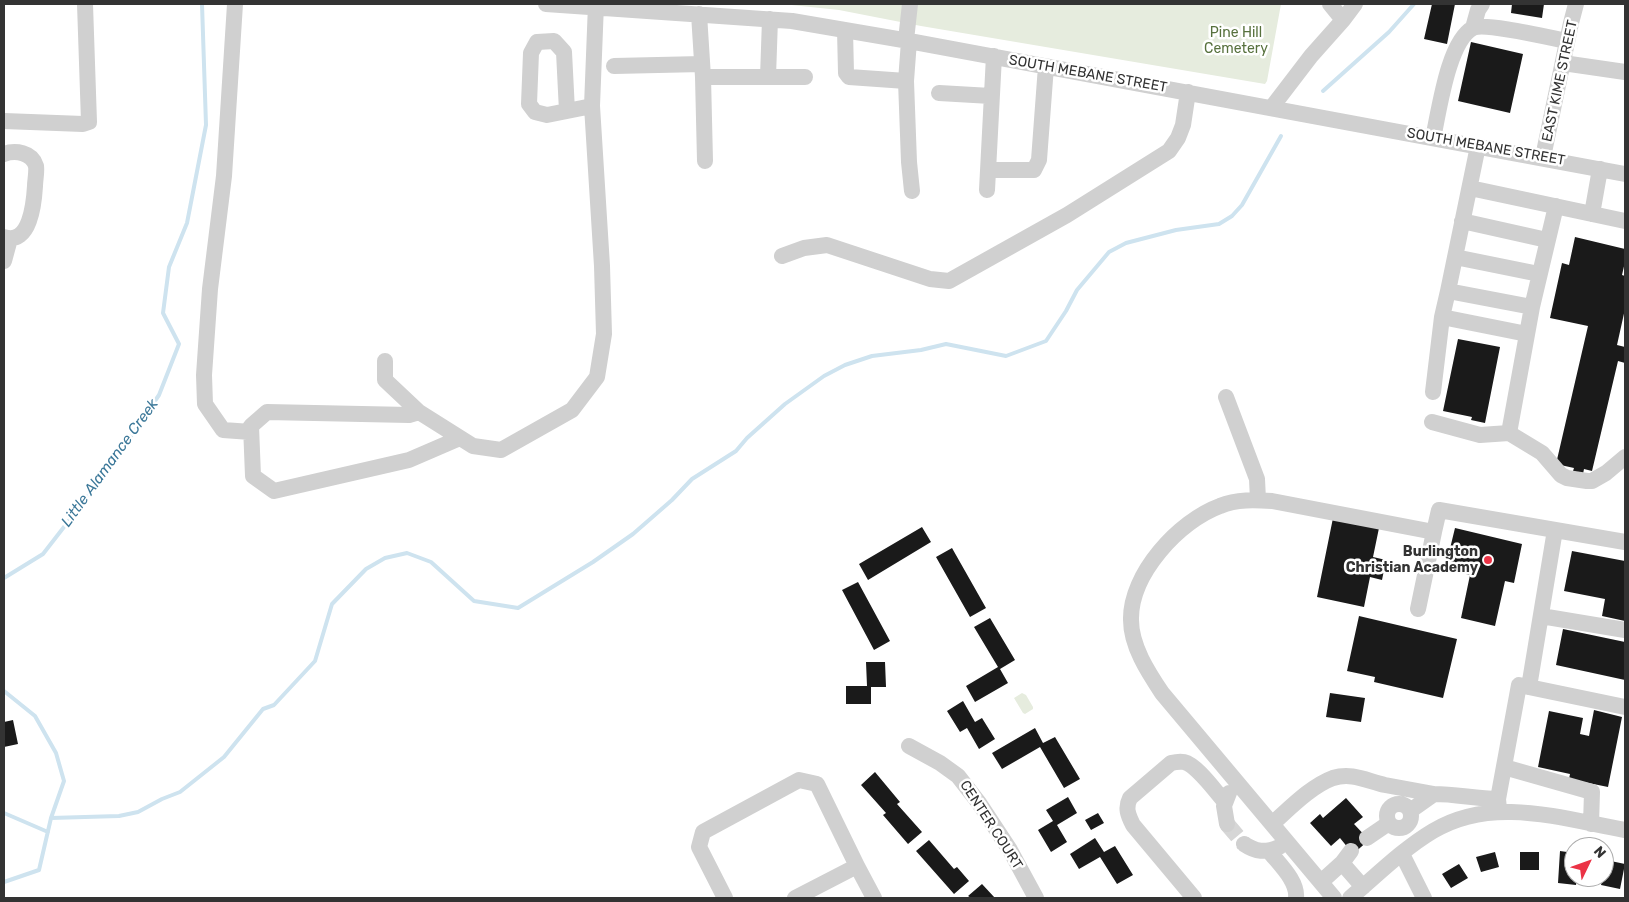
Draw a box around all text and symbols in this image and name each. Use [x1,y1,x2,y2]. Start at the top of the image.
street label: EAST KIME STREET [1539,19,1581,143]
park label: Pine Hill Cemetery [1204,25,1268,58]
street label: SOUTH MEBANE STREET [1008,52,1168,96]
street label: SOUTH MEBANE STREET [1406,125,1566,169]
water label: Little Alamance Creek [58,396,162,530]
place label: Burlington Christian Academy [1346,544,1478,576]
marker: Burlington Christian Academy [1482,554,1494,566]
street label: CENTER COURT [956,777,1026,873]
north arrow [1564,837,1614,887]
text: N [1590,843,1609,862]

